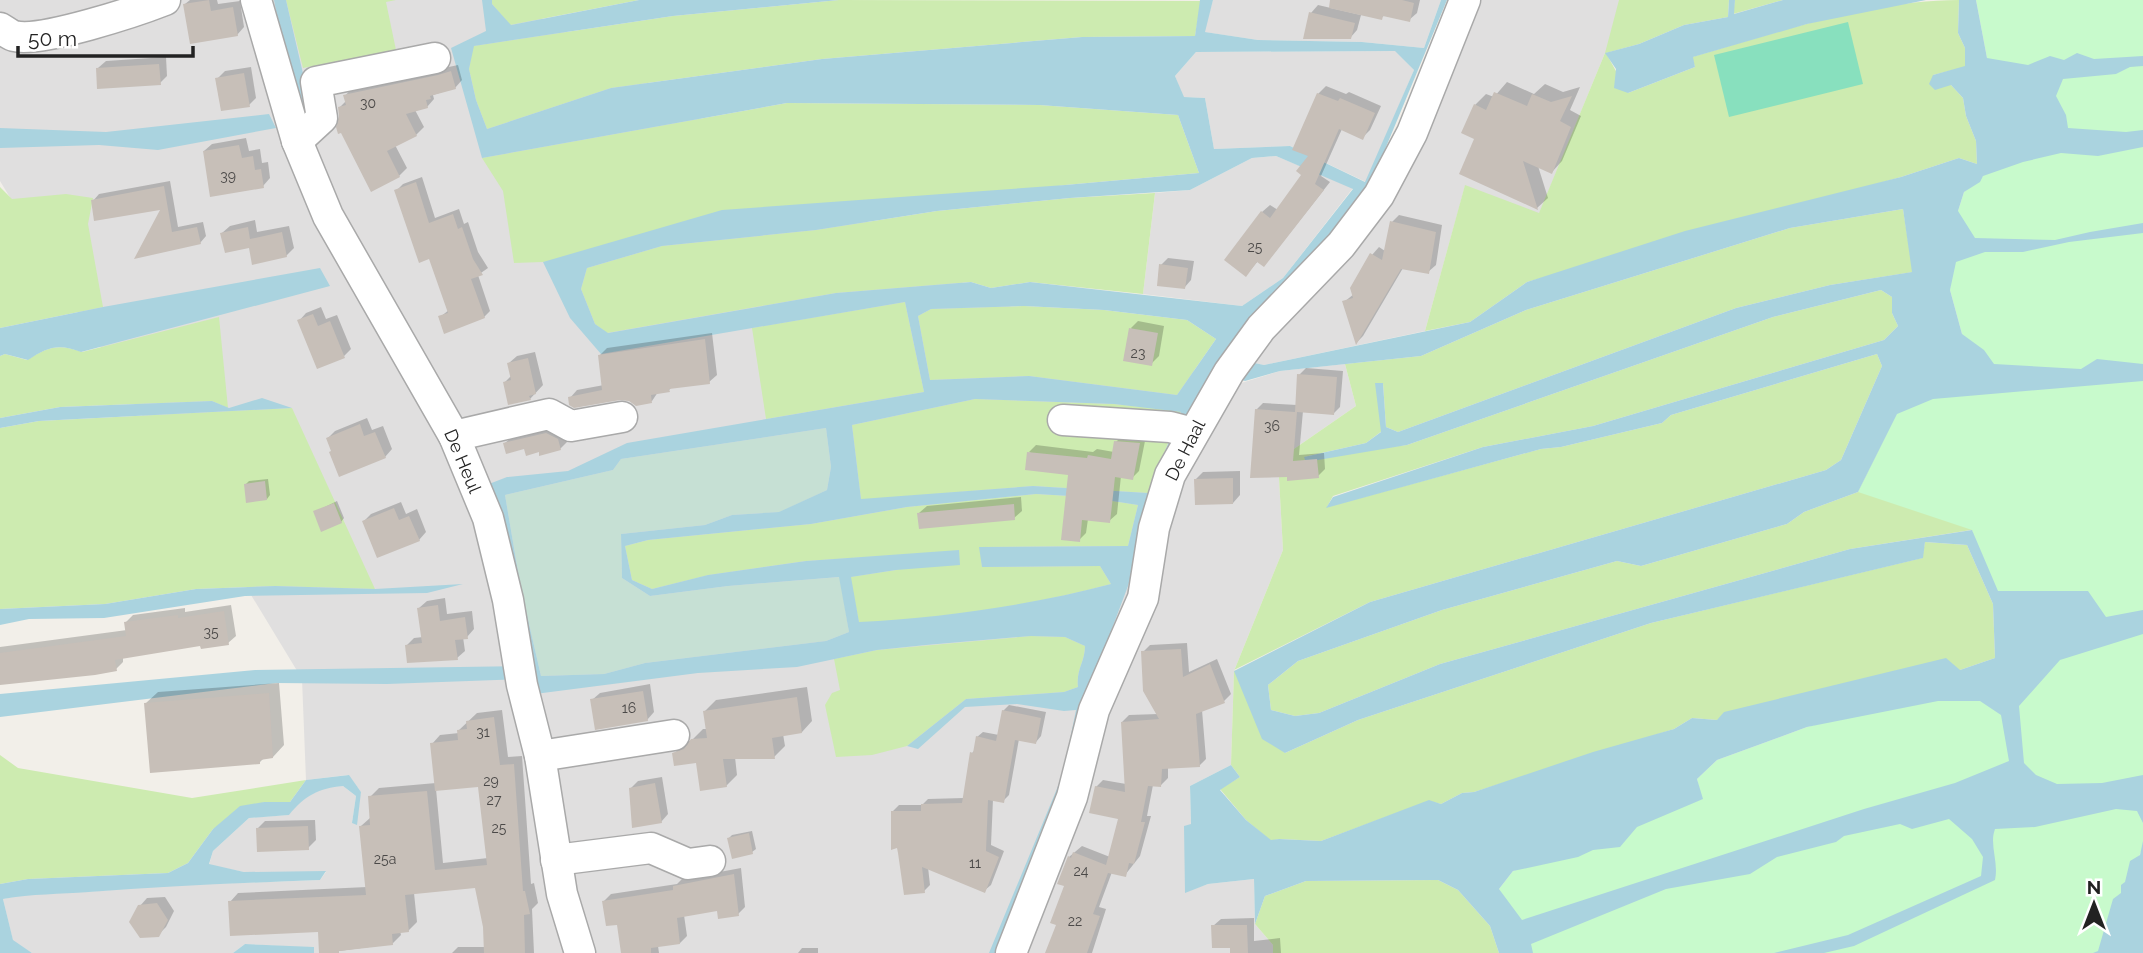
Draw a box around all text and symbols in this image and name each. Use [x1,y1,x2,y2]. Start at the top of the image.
scale bar [18,14,192,58]
text: 50 m [28,26,77,51]
house number: 30 [360,95,376,111]
house number: 39 [220,168,236,184]
house number: 25 [1248,239,1263,255]
house number: 23 [1131,345,1145,361]
street label: De Haal [1161,416,1209,484]
house number: 36 [1264,418,1280,434]
street label: De Heul [440,426,486,496]
house number: 35 [203,624,219,640]
house number: 16 [622,700,636,716]
house number: 31 [476,724,490,740]
house number: 29 [483,773,499,789]
house number: 27 [487,792,502,808]
house number: 25 [492,820,507,836]
house number: 25a [374,851,396,867]
house number: 11 [969,855,981,871]
house number: 24 [1074,863,1089,879]
north arrow [2059,869,2129,939]
text: N [2087,876,2101,898]
house number: 22 [1068,913,1082,929]

